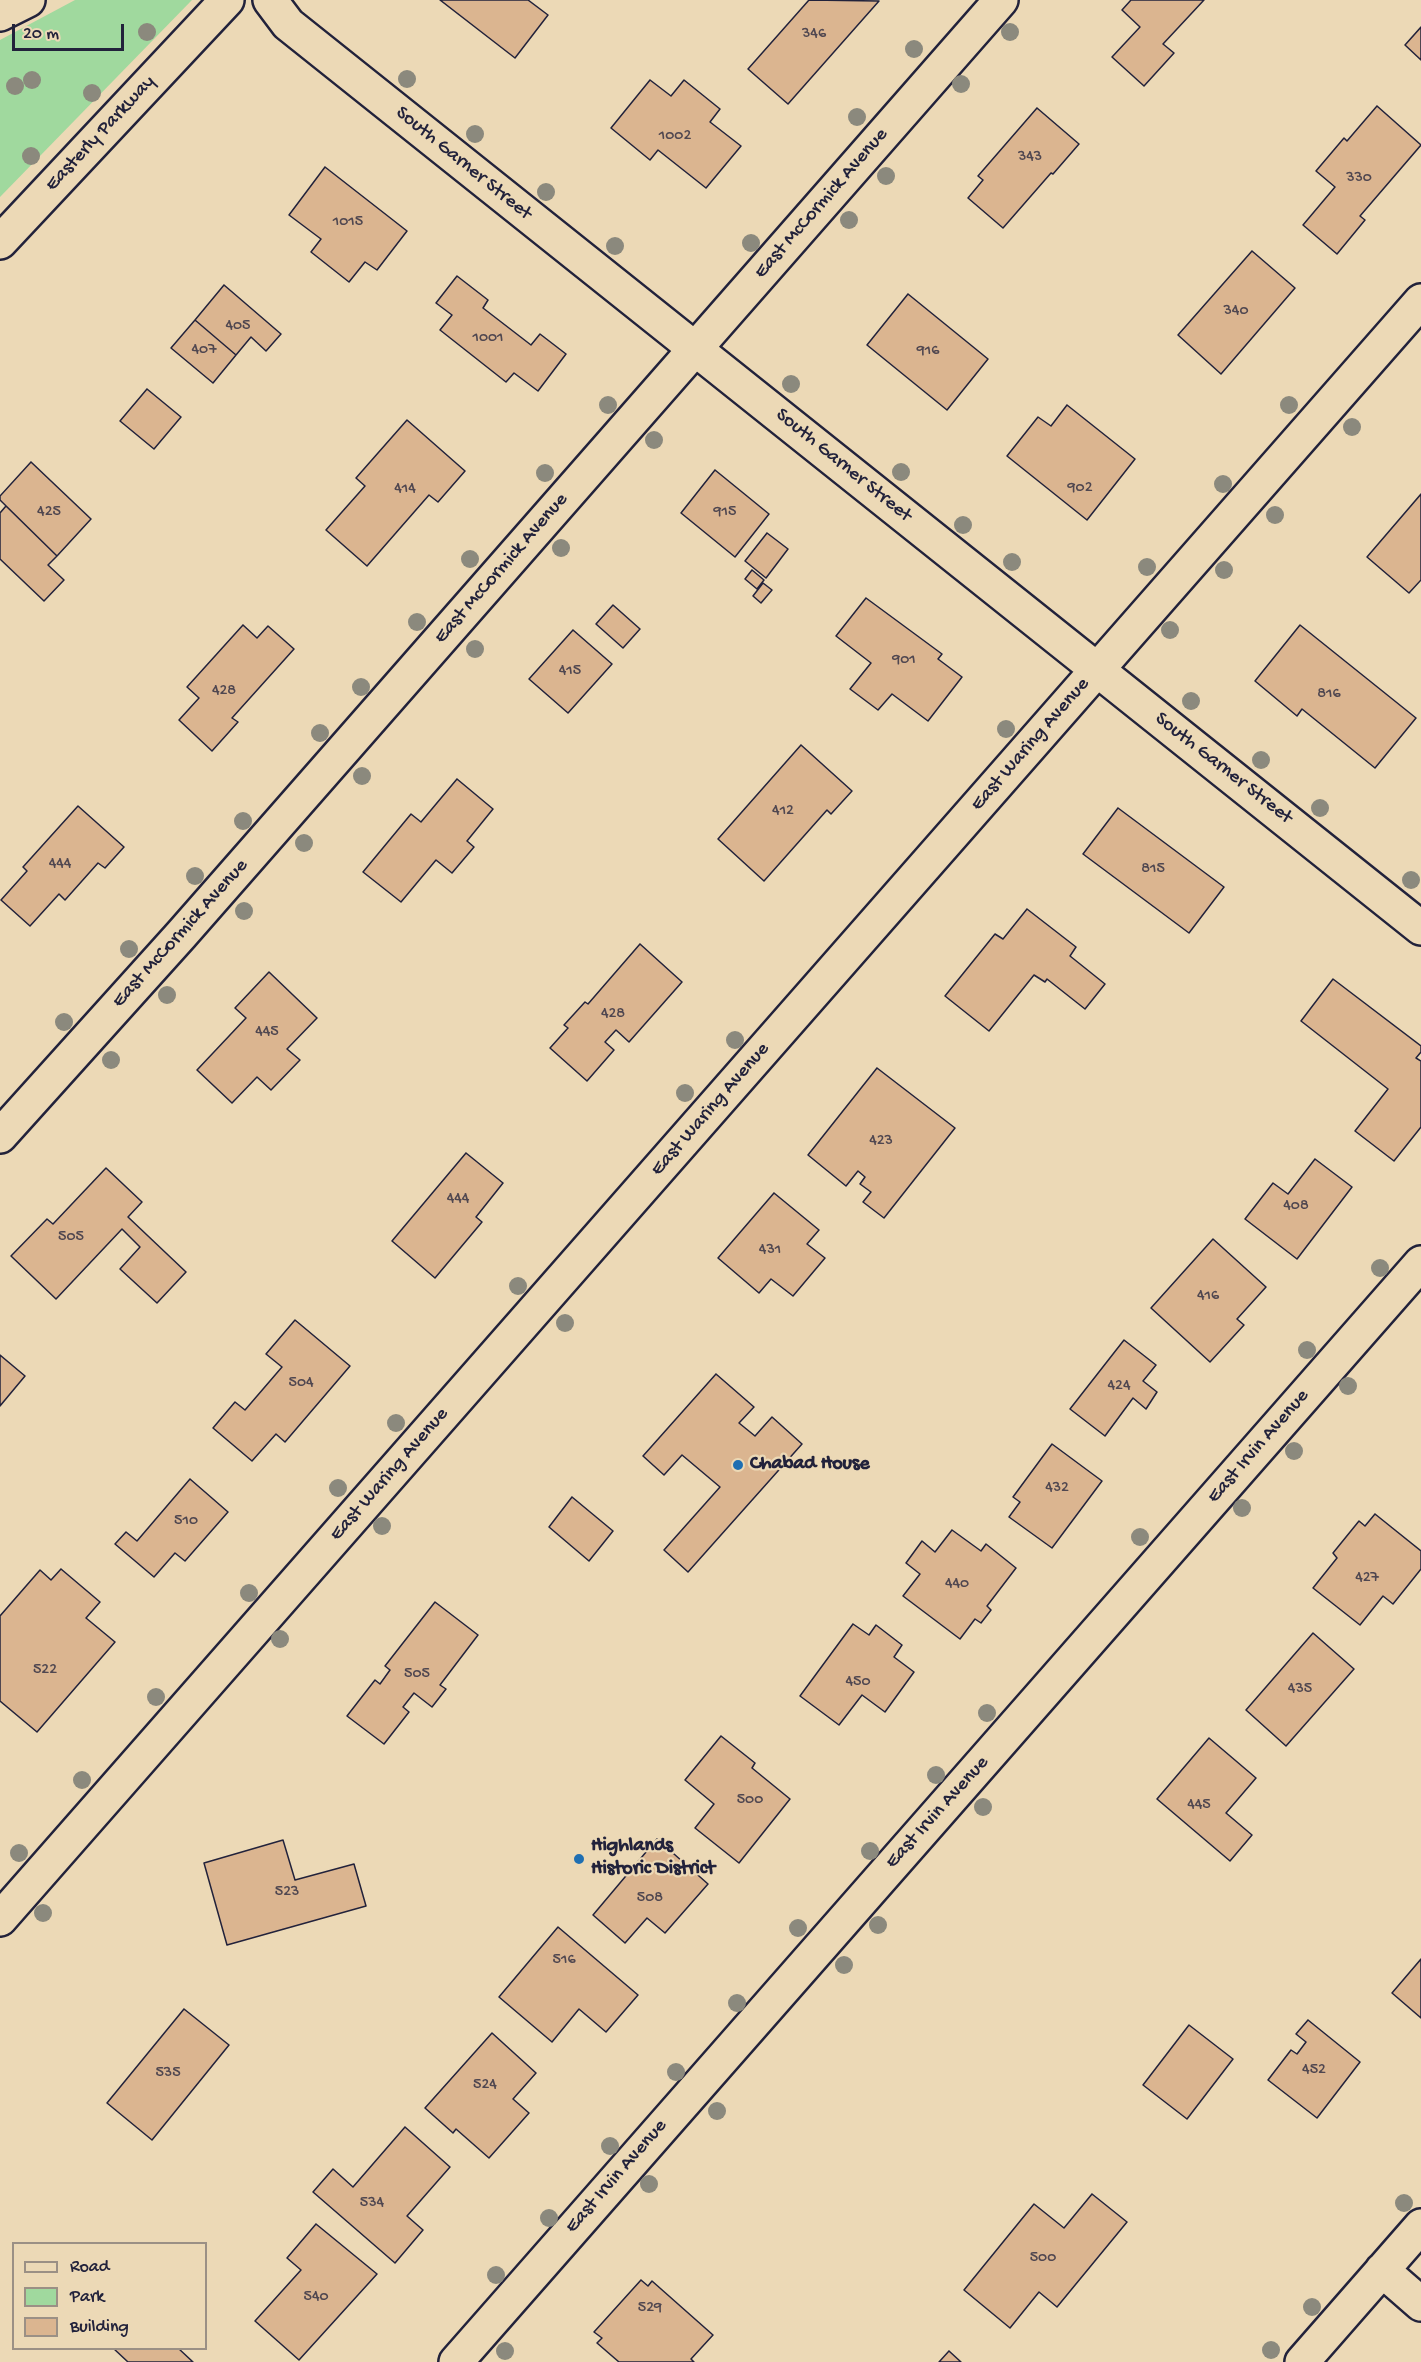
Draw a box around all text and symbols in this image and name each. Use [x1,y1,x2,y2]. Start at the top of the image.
scale bar [15,12,128,50]
text: 20 m [23,24,59,45]
house number: 346 [802,25,826,45]
street label: Easterly Parkway [41,71,161,197]
street label: South Garner Street [390,102,536,226]
street label: East McCormick Avenue [750,124,894,284]
house number: 1002 [659,127,691,147]
house number: 343 [1018,148,1042,168]
house number: 330 [1346,169,1372,189]
house number: 1015 [333,213,363,233]
house number: 340 [1224,302,1248,322]
house number: 405 [225,317,251,337]
house number: 1001 [472,329,504,349]
house number: 407 [192,341,216,361]
house number: 916 [917,342,939,362]
street label: South Garner Street [770,404,916,528]
house number: 902 [1068,479,1092,499]
house number: 414 [394,480,416,500]
street label: East McCormick Avenue [430,489,574,649]
house number: 425 [37,503,61,523]
house number: 915 [714,503,736,523]
house number: 901 [892,651,916,671]
house number: 415 [559,662,581,682]
street label: East Waring Avenue [966,673,1096,817]
house number: 428 [212,682,236,702]
house number: 816 [1317,685,1341,705]
street label: South Garner Street [1149,708,1297,830]
house number: 412 [772,802,794,822]
house number: 444 [49,855,71,875]
street label: East McCormick Avenue [108,855,254,1013]
house number: 815 [1141,860,1165,880]
house number: 428 [601,1005,625,1025]
house number: 445 [255,1023,279,1043]
street label: East Waring Avenue [646,1038,776,1182]
house number: 423 [869,1132,893,1152]
house number: 444 [447,1190,469,1210]
house number: 408 [1283,1197,1309,1217]
house number: 505 [58,1228,84,1248]
house number: 431 [759,1241,781,1261]
house number: 416 [1197,1287,1219,1307]
house number: 504 [288,1374,314,1394]
house number: 424 [1108,1377,1130,1397]
street label: East Irvin Avenue [1203,1385,1315,1509]
street label: East Waring Avenue [325,1403,455,1547]
place label: Chabad House [750,1453,870,1477]
marker: Chabad House [731,1458,745,1472]
house number: 432 [1045,1479,1069,1499]
house number: 510 [174,1512,198,1532]
house number: 427 [1355,1569,1379,1589]
house number: 440 [945,1575,969,1595]
house number: 522 [33,1661,57,1681]
house number: 505 [404,1665,430,1685]
house number: 450 [845,1673,871,1693]
house number: 435 [1288,1680,1312,1700]
street label: East Irvin Avenue [881,1752,995,1874]
house number: 500 [737,1791,763,1811]
house number: 445 [1187,1796,1211,1816]
place label: Highlands Historic District [591,1835,715,1882]
marker: Highlands Historic District [572,1852,586,1866]
house number: 523 [275,1883,299,1903]
house number: 508 [637,1889,663,1909]
house number: 516 [553,1951,575,1971]
house number: 452 [1302,2061,1326,2081]
house number: 535 [155,2064,181,2084]
house number: 524 [473,2076,497,2096]
street label: East Irvin Avenue [561,2115,673,2239]
house number: 534 [360,2194,384,2214]
legend [12,2242,207,2350]
house number: 500 [1030,2249,1056,2269]
text: Road [70,2257,109,2278]
text: Park [70,2287,104,2308]
house number: 540 [303,2288,329,2308]
house number: 529 [638,2299,662,2319]
text: Building [70,2317,129,2338]

